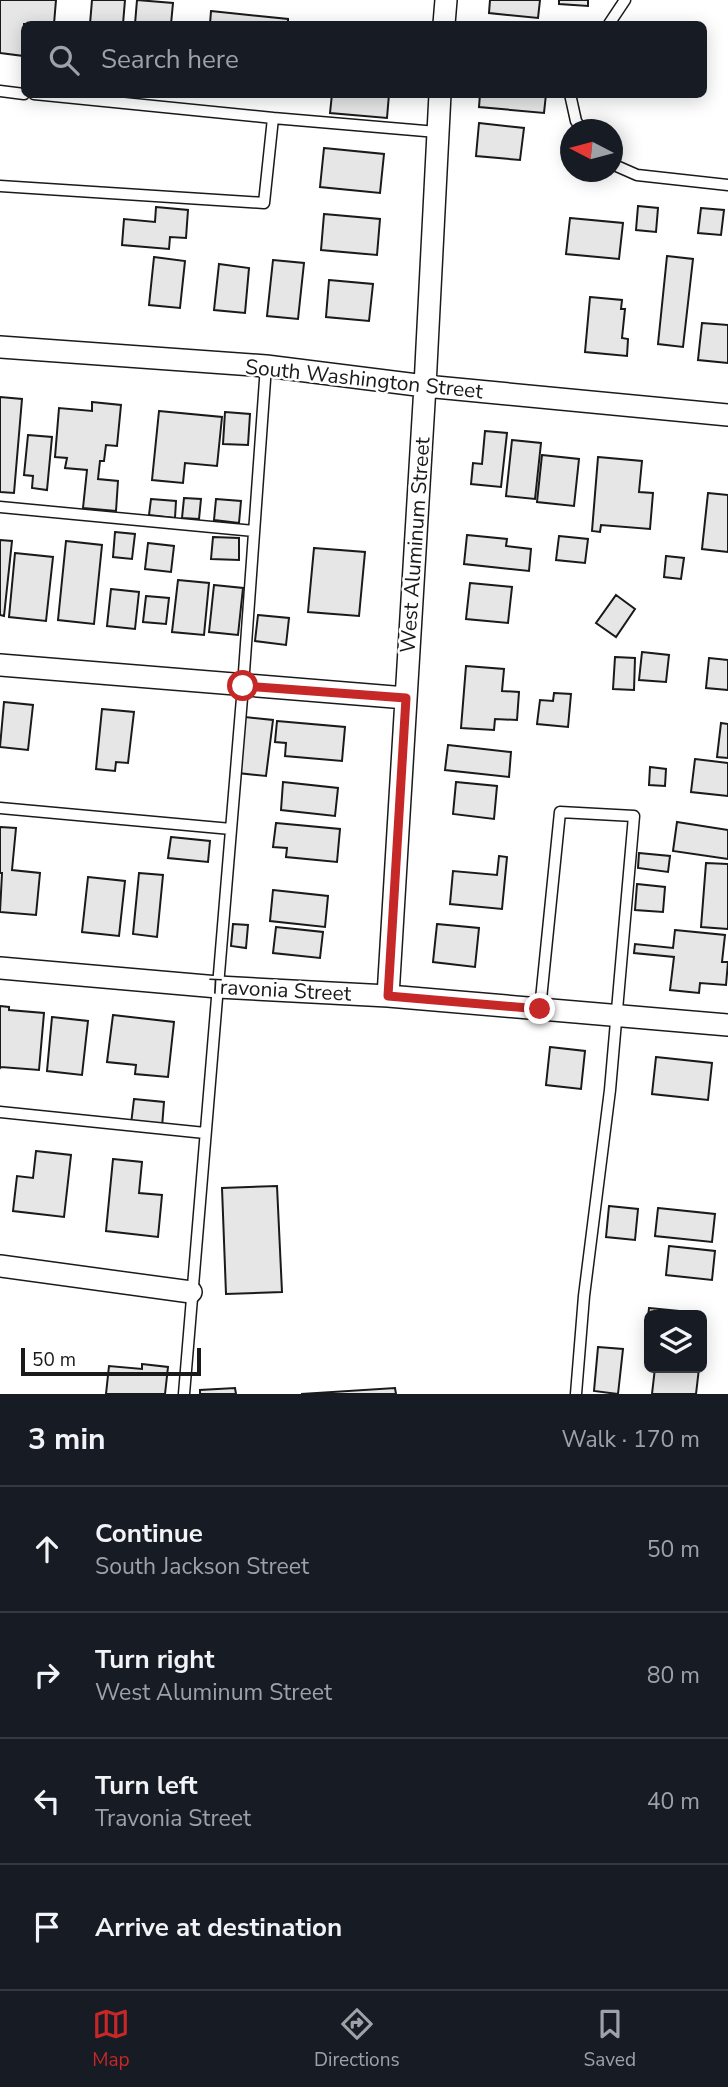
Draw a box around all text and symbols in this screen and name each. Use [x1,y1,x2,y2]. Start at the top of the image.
search box [21,21,707,98]
icon: search [45,41,83,79]
text: Search here [101,42,239,77]
north arrow [560,119,623,182]
street label: South Washington Street [244,353,485,405]
street label: West Aluminum Street [393,435,437,654]
route start [227,670,258,701]
street label: Travonia Street [208,972,352,1008]
route end [524,993,555,1024]
map controls [644,1310,707,1373]
button: layers [644,1310,707,1373]
scale bar [21,1345,201,1377]
text: 50 m [32,1347,76,1373]
text: 3 min [28,1419,106,1460]
text: Walk · 170 m [561,1424,700,1455]
text: Continue [95,1516,203,1551]
icon: ahead [28,1530,66,1568]
text: 50 m [647,1534,700,1565]
text: South Jackson Street [95,1551,309,1582]
text: Turn right [95,1642,214,1677]
icon: right [28,1656,66,1694]
text: 80 m [647,1660,700,1691]
text: West Aluminum Street [95,1677,332,1708]
text: Turn left [95,1768,198,1803]
icon: left [28,1782,66,1820]
text: 40 m [647,1786,700,1817]
text: Travonia Street [95,1803,251,1834]
icon: arrive [28,1908,66,1946]
text: Arrive at destination [95,1910,342,1945]
tab: Map [92,2005,130,2073]
tab: Directions [314,2005,400,2073]
tab: Saved [584,2005,636,2073]

